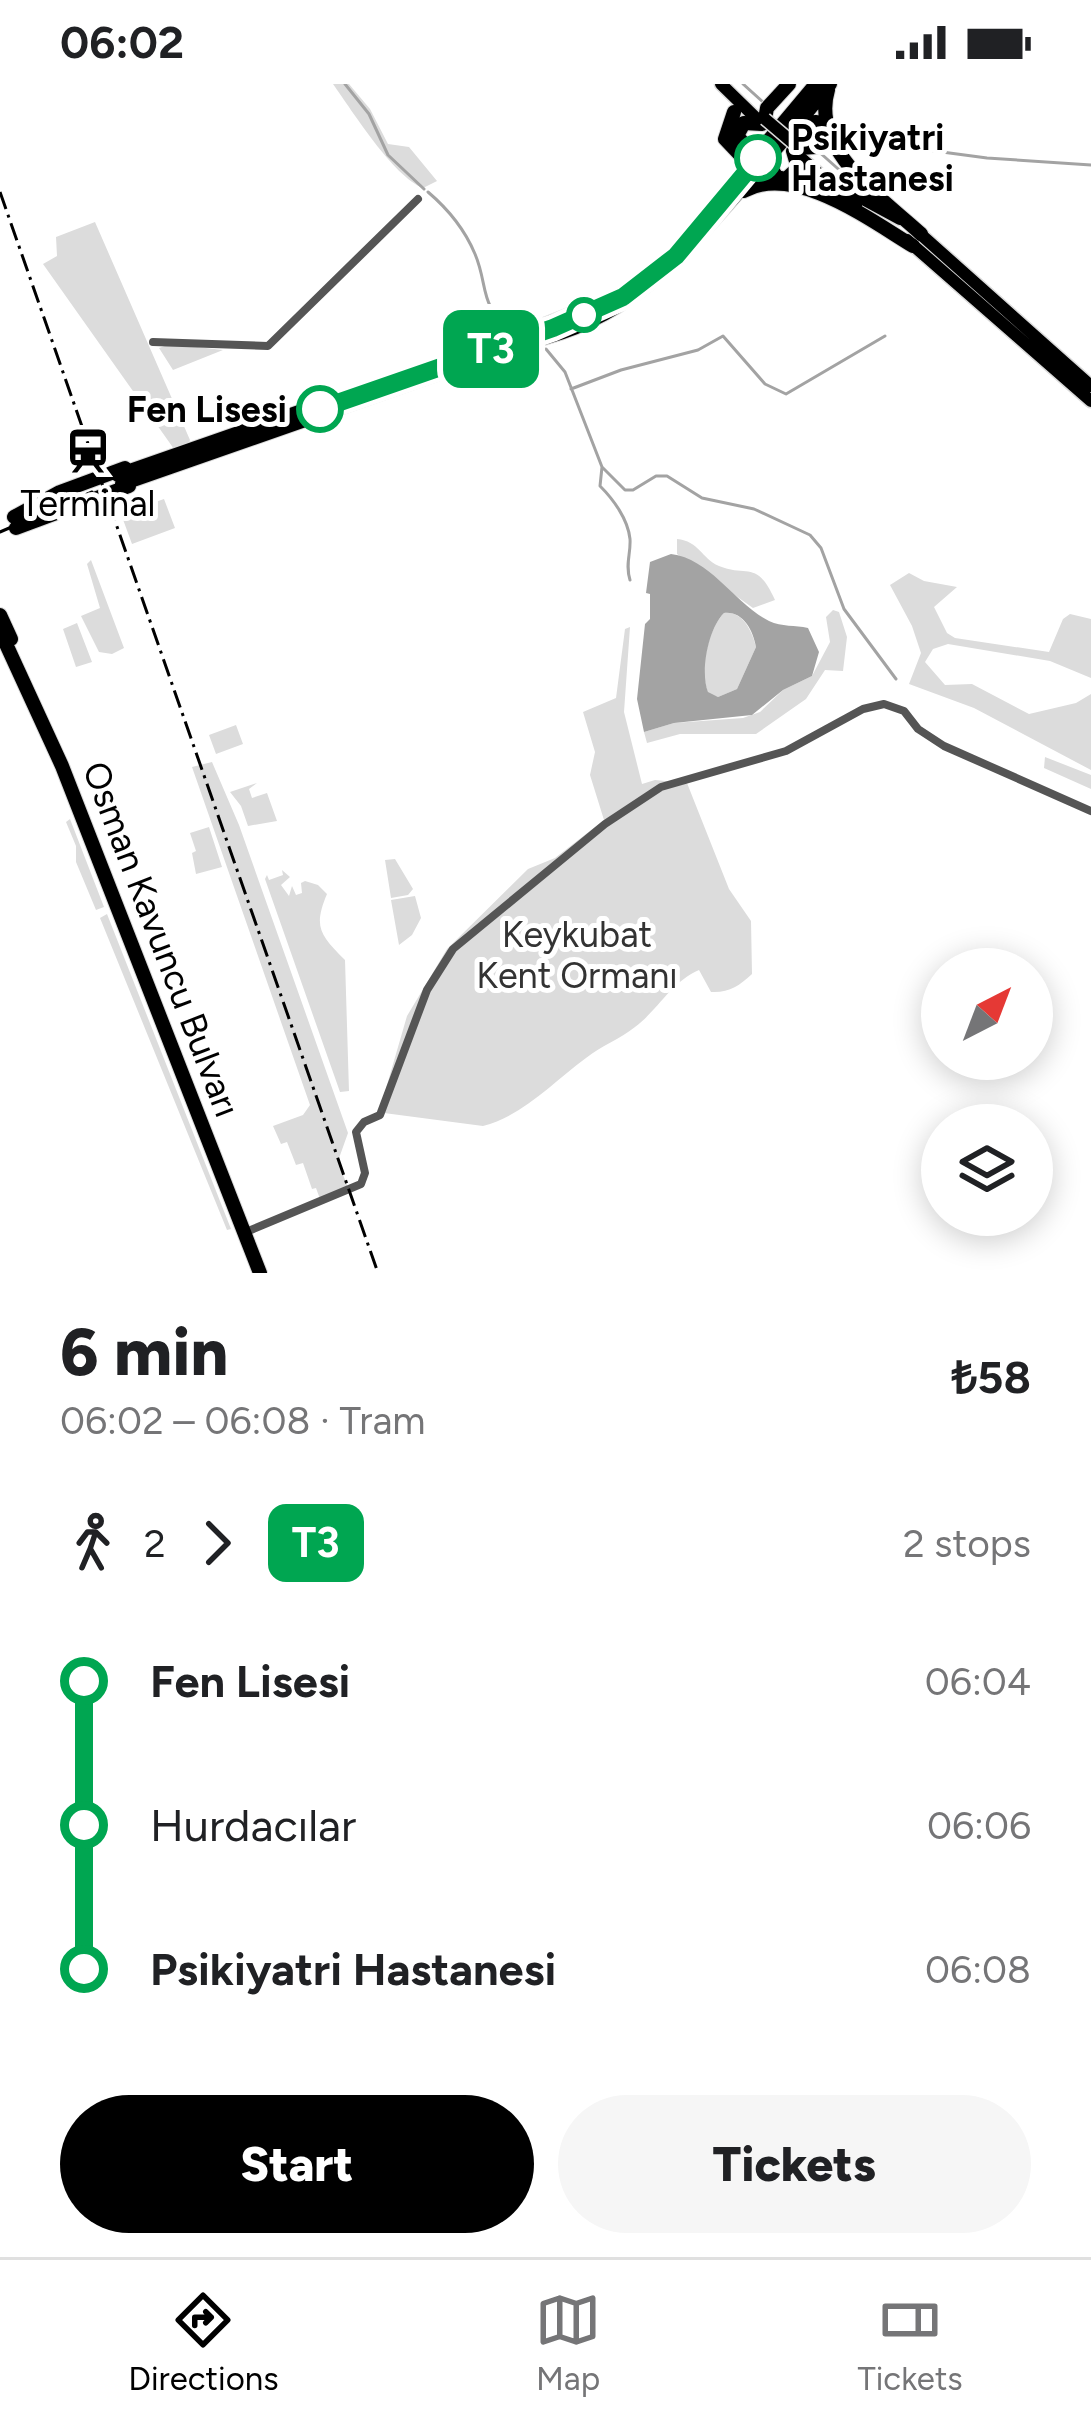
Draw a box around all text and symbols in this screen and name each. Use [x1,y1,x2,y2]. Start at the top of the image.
text: 06:02 [60,15,184,69]
place label: Psikiyatri Hastanesi [791,116,954,200]
marker: Psikiyatri Hastanesi [736,136,780,180]
unlabelled marker [568,299,600,331]
line badge: T3 [437,310,545,388]
text: T3 [467,323,515,374]
marker: Fen Lisesi [298,387,342,431]
place label: Fen Lisesi [127,388,287,431]
station icon: Terminal [63,426,113,476]
place label: Terminal [21,482,155,525]
street label: Osman Kavuncu Bulvarı [74,756,249,1123]
park label: Keykubat Kent Ormanı [476,913,678,997]
north arrow [921,948,1053,1080]
map controls [921,948,1053,1236]
button: layers [921,1104,1053,1236]
text: 6 min [60,1312,228,1392]
text: ₺58 [952,1350,1031,1404]
text: 06:02 – 06:08 · Tram [60,1397,425,1444]
icon: walk [60,1510,126,1576]
icon: forward [184,1510,250,1576]
text: T3 [292,1517,340,1568]
text: 2 [144,1520,166,1567]
text: 2 stops [903,1520,1031,1567]
text: Fen Lisesi [150,1654,350,1708]
text: 06:04 [925,1658,1031,1705]
text: Hurdacılar [150,1798,356,1852]
text: 06:06 [927,1802,1031,1849]
text: Psikiyatri Hastanesi [150,1942,556,1996]
text: 06:08 [925,1946,1031,1993]
button: Start [60,2095,534,2233]
button: Tickets [558,2095,1031,2233]
tab: Directions [128,2287,279,2398]
tab: Map [535,2287,601,2398]
tab: Tickets [858,2287,963,2398]

